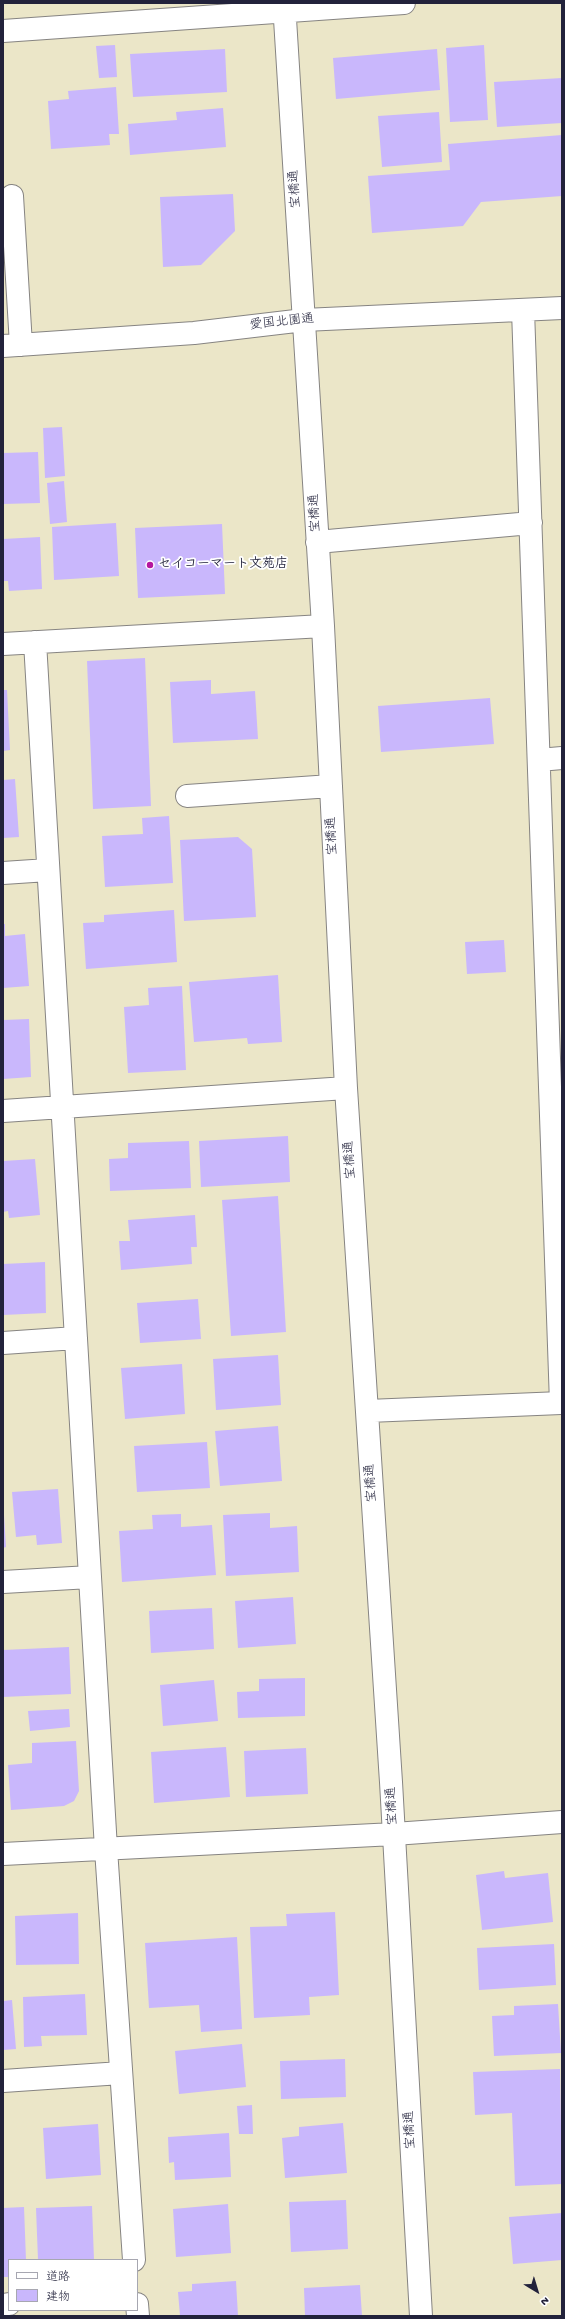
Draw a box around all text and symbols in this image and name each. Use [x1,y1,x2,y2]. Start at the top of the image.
street label: 宝橋通 [287,169,305,209]
street label: 愛国北園通 [249,312,315,334]
street label: 宝橋通 [307,493,325,533]
place label: セイコーマート文苑店 [158,557,288,573]
marker: セイコーマート文苑店 [145,560,155,570]
street label: 宝橋通 [324,816,342,856]
street label: 宝橋通 [342,1140,360,1180]
street label: 宝橋通 [363,1463,381,1503]
street label: 宝橋通 [384,1786,402,1826]
street label: 宝橋通 [402,2110,420,2150]
legend [8,2259,138,2311]
text: 道路 [46,2271,70,2285]
north arrow [517,2271,557,2311]
text: 建物 [46,2291,70,2305]
text: N [538,2294,551,2307]

